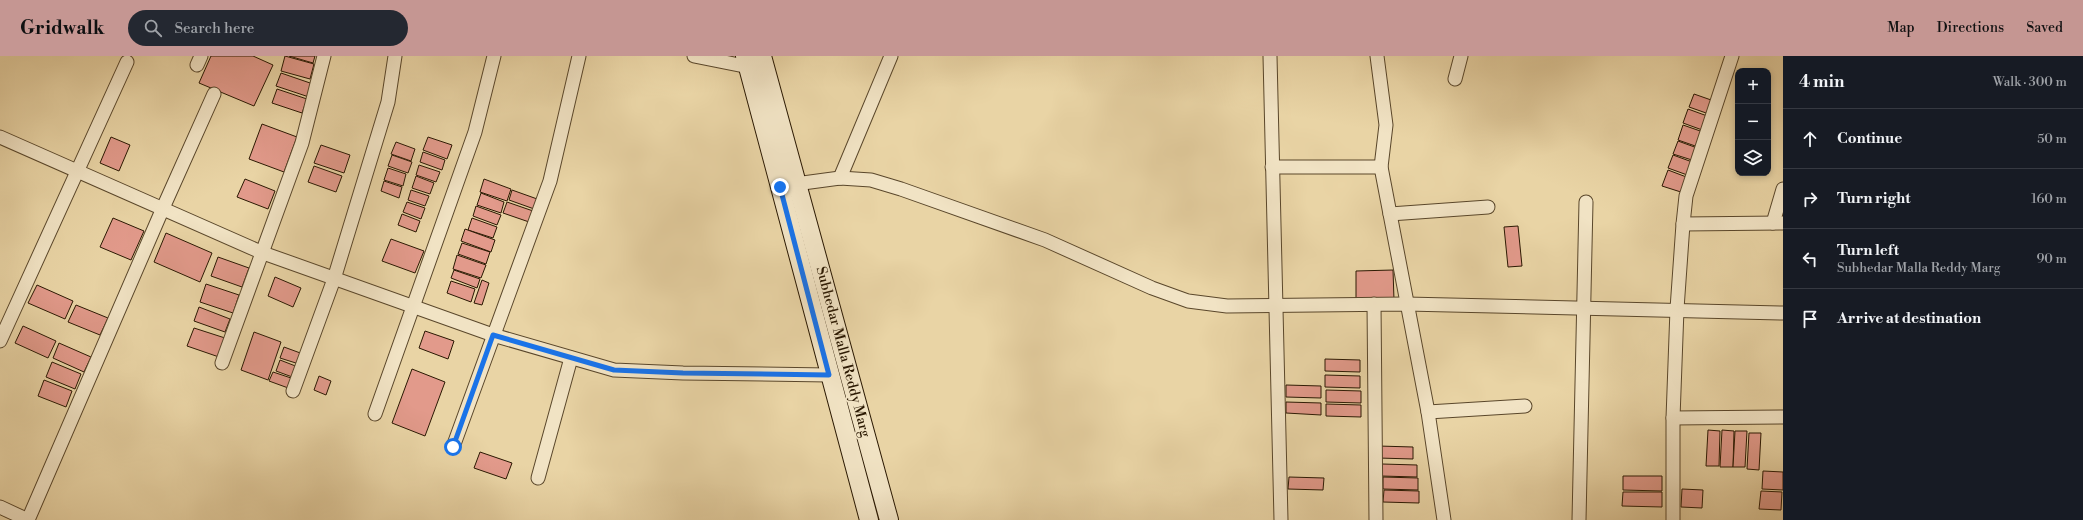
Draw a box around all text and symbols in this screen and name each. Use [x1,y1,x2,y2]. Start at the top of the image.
search box [128,10,408,46]
text: Gridwalk [20,16,104,40]
icon: search [142,17,164,39]
text: Search here [174,19,254,38]
text: Map [1887,19,1915,37]
text: Directions [1937,19,2004,37]
text: Saved [2026,19,2063,37]
map controls [1735,68,1771,176]
button: + [1735,68,1771,104]
text: 4 min [1799,71,1844,93]
text: Walk · 300 m [1993,74,2067,90]
button: − [1735,104,1771,140]
icon: ahead [1799,128,1821,150]
text: Continue [1837,129,1902,148]
text: 50 m [2037,131,2067,147]
button: layers [1735,140,1771,176]
route end [771,178,789,196]
icon: right [1799,188,1821,210]
text: Turn right [1837,189,1911,208]
text: 160 m [2031,191,2067,207]
text: Turn left [1837,241,1899,260]
icon: left [1799,248,1821,270]
text: 90 m [2036,251,2067,267]
text: Subhedar Malla Reddy Marg [1837,260,2001,276]
street label: Subhedar Malla Reddy Marg [812,265,875,440]
icon: arrive [1799,308,1821,330]
text: Arrive at destination [1837,309,1981,328]
route start [444,438,462,456]

